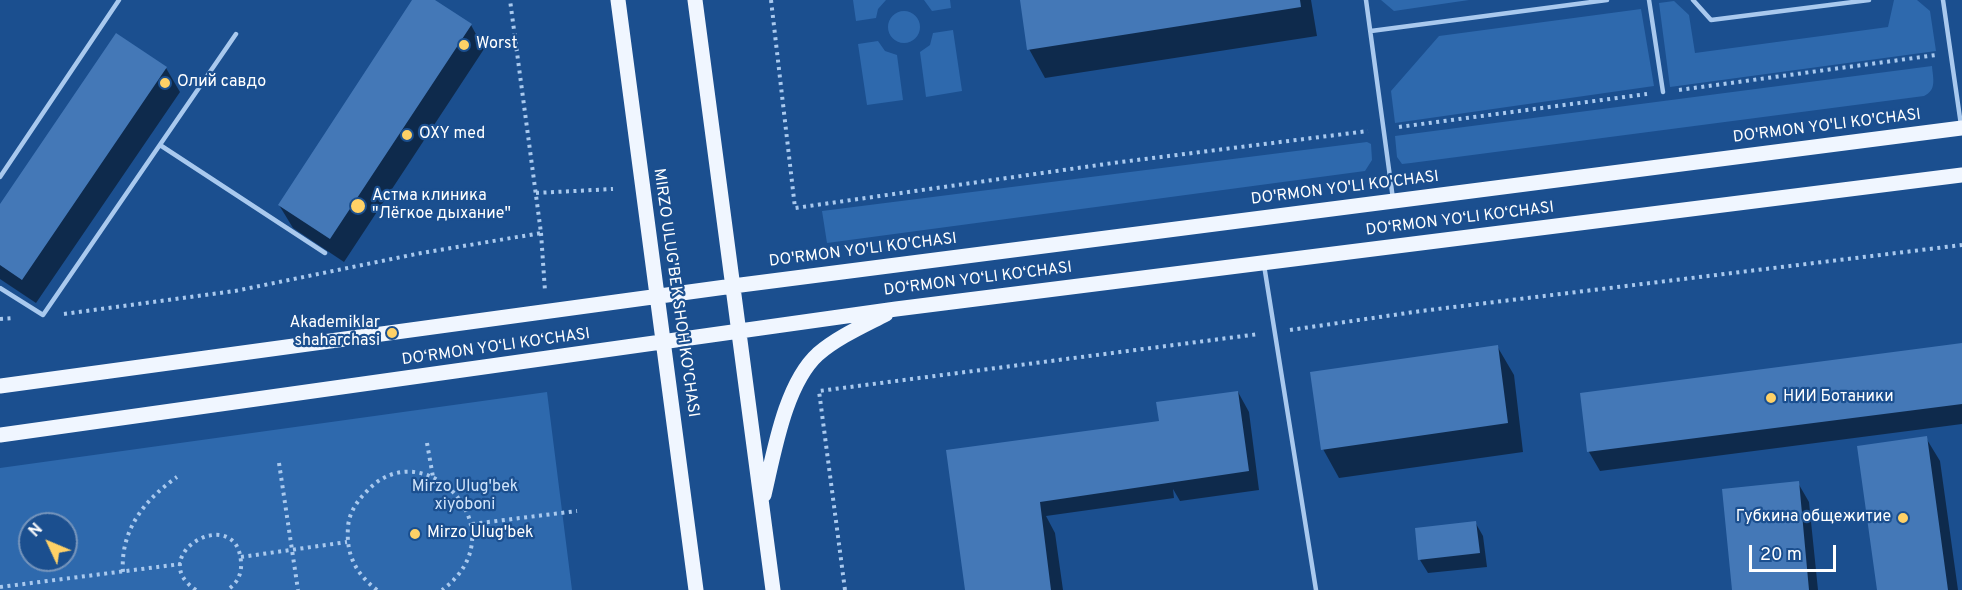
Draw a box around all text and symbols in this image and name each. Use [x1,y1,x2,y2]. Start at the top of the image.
place label: Worst [476,35,517,55]
marker: Worst [457,38,471,52]
place label: Олий савдо [177,73,266,93]
marker: Олий савдо [158,76,172,90]
street label: DO'RMON YO'LI KO'CHASI [1732,106,1922,148]
place label: OXY med [419,125,485,145]
marker: OXY med [400,128,414,142]
street label: MIRZO ULUG'BEK SHOH KO'CHASI [648,167,702,419]
street label: DO'RMON YO'LI KO'CHASI [1250,168,1440,210]
place label: Астма клиника "Лёгкое дыхание" [372,187,511,225]
marker: Астма клиника "Лёгкое дыхание" [349,197,367,215]
street label: DO‘RMON YO‘LI KO‘CHASI [1365,199,1555,241]
street label: DO'RMON YO'LI KO'CHASI [768,230,958,272]
street label: DO‘RMON YO‘LI KO‘CHASI [883,259,1073,301]
place label: Akademiklar shaharchasi [289,314,380,352]
street label: DO‘RMON YO‘LI KO‘CHASI [401,325,591,371]
marker: Akademiklar shaharchasi [385,326,399,340]
place label: НИИ Ботаники [1783,388,1894,408]
marker: НИИ Ботаники [1764,391,1778,405]
park label: Mirzo Ulug'bek xiyoboni [412,478,518,516]
place label: Губкина общежитие [1736,508,1891,528]
marker: Губкина общежитие [1896,511,1910,525]
north arrow [18,512,78,572]
text: N [25,520,48,542]
place label: Mirzo Ulug'bek [427,524,534,544]
marker: Mirzo Ulug'bek [408,527,422,541]
scale bar [1752,533,1839,571]
text: 20 m [1760,544,1802,567]

